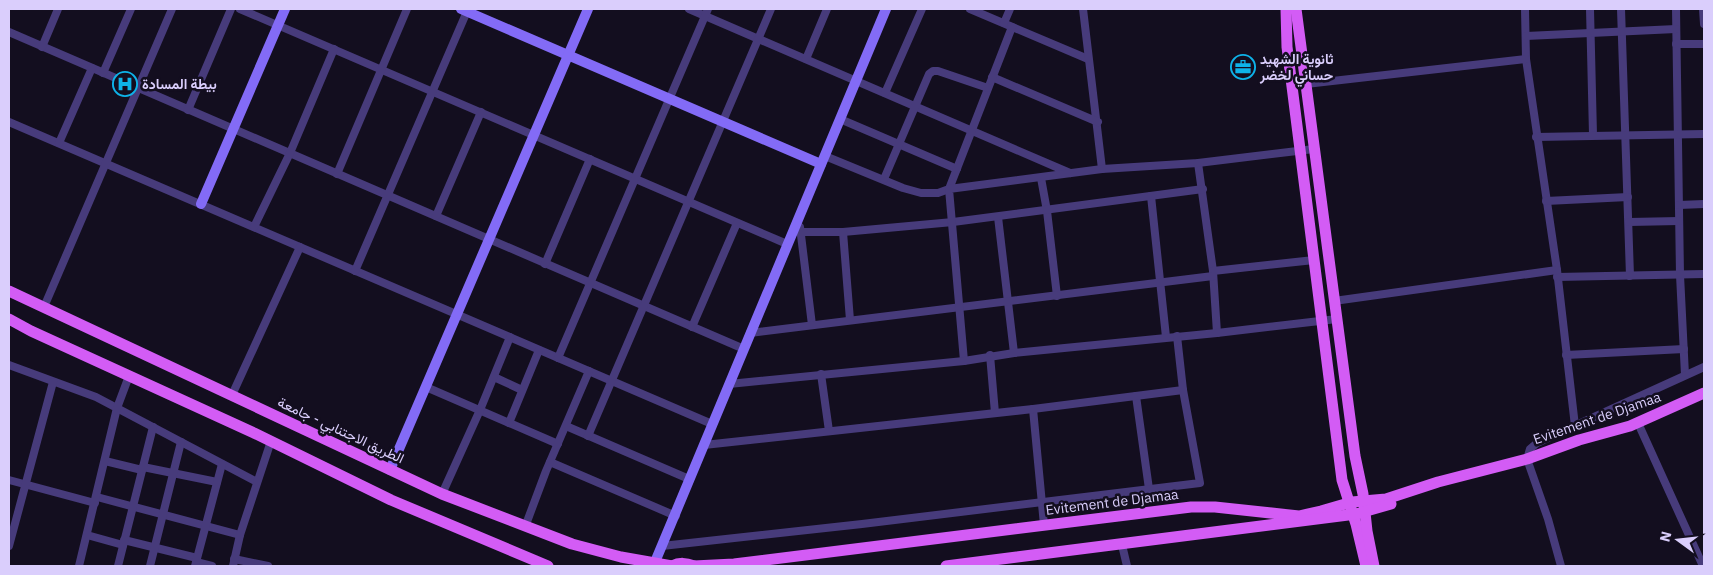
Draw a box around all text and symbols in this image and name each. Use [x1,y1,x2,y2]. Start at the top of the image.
place label: ثانوية الشهيد حساني لخضر [1259,50,1334,87]
office icon: ثانوية الشهيد حساني لخضر [1230,54,1256,80]
hospital icon: بيطة المسادة [112,71,138,97]
place label: بيطة المسادة [142,75,217,93]
street label: Evitement de Djamaa [1531,388,1664,448]
street label: الطريق الاجتنابي - جامعة [274,393,407,470]
street label: Evitement de Djamaa [1044,485,1180,519]
north arrow [1653,515,1703,565]
text: N [1655,529,1675,544]

